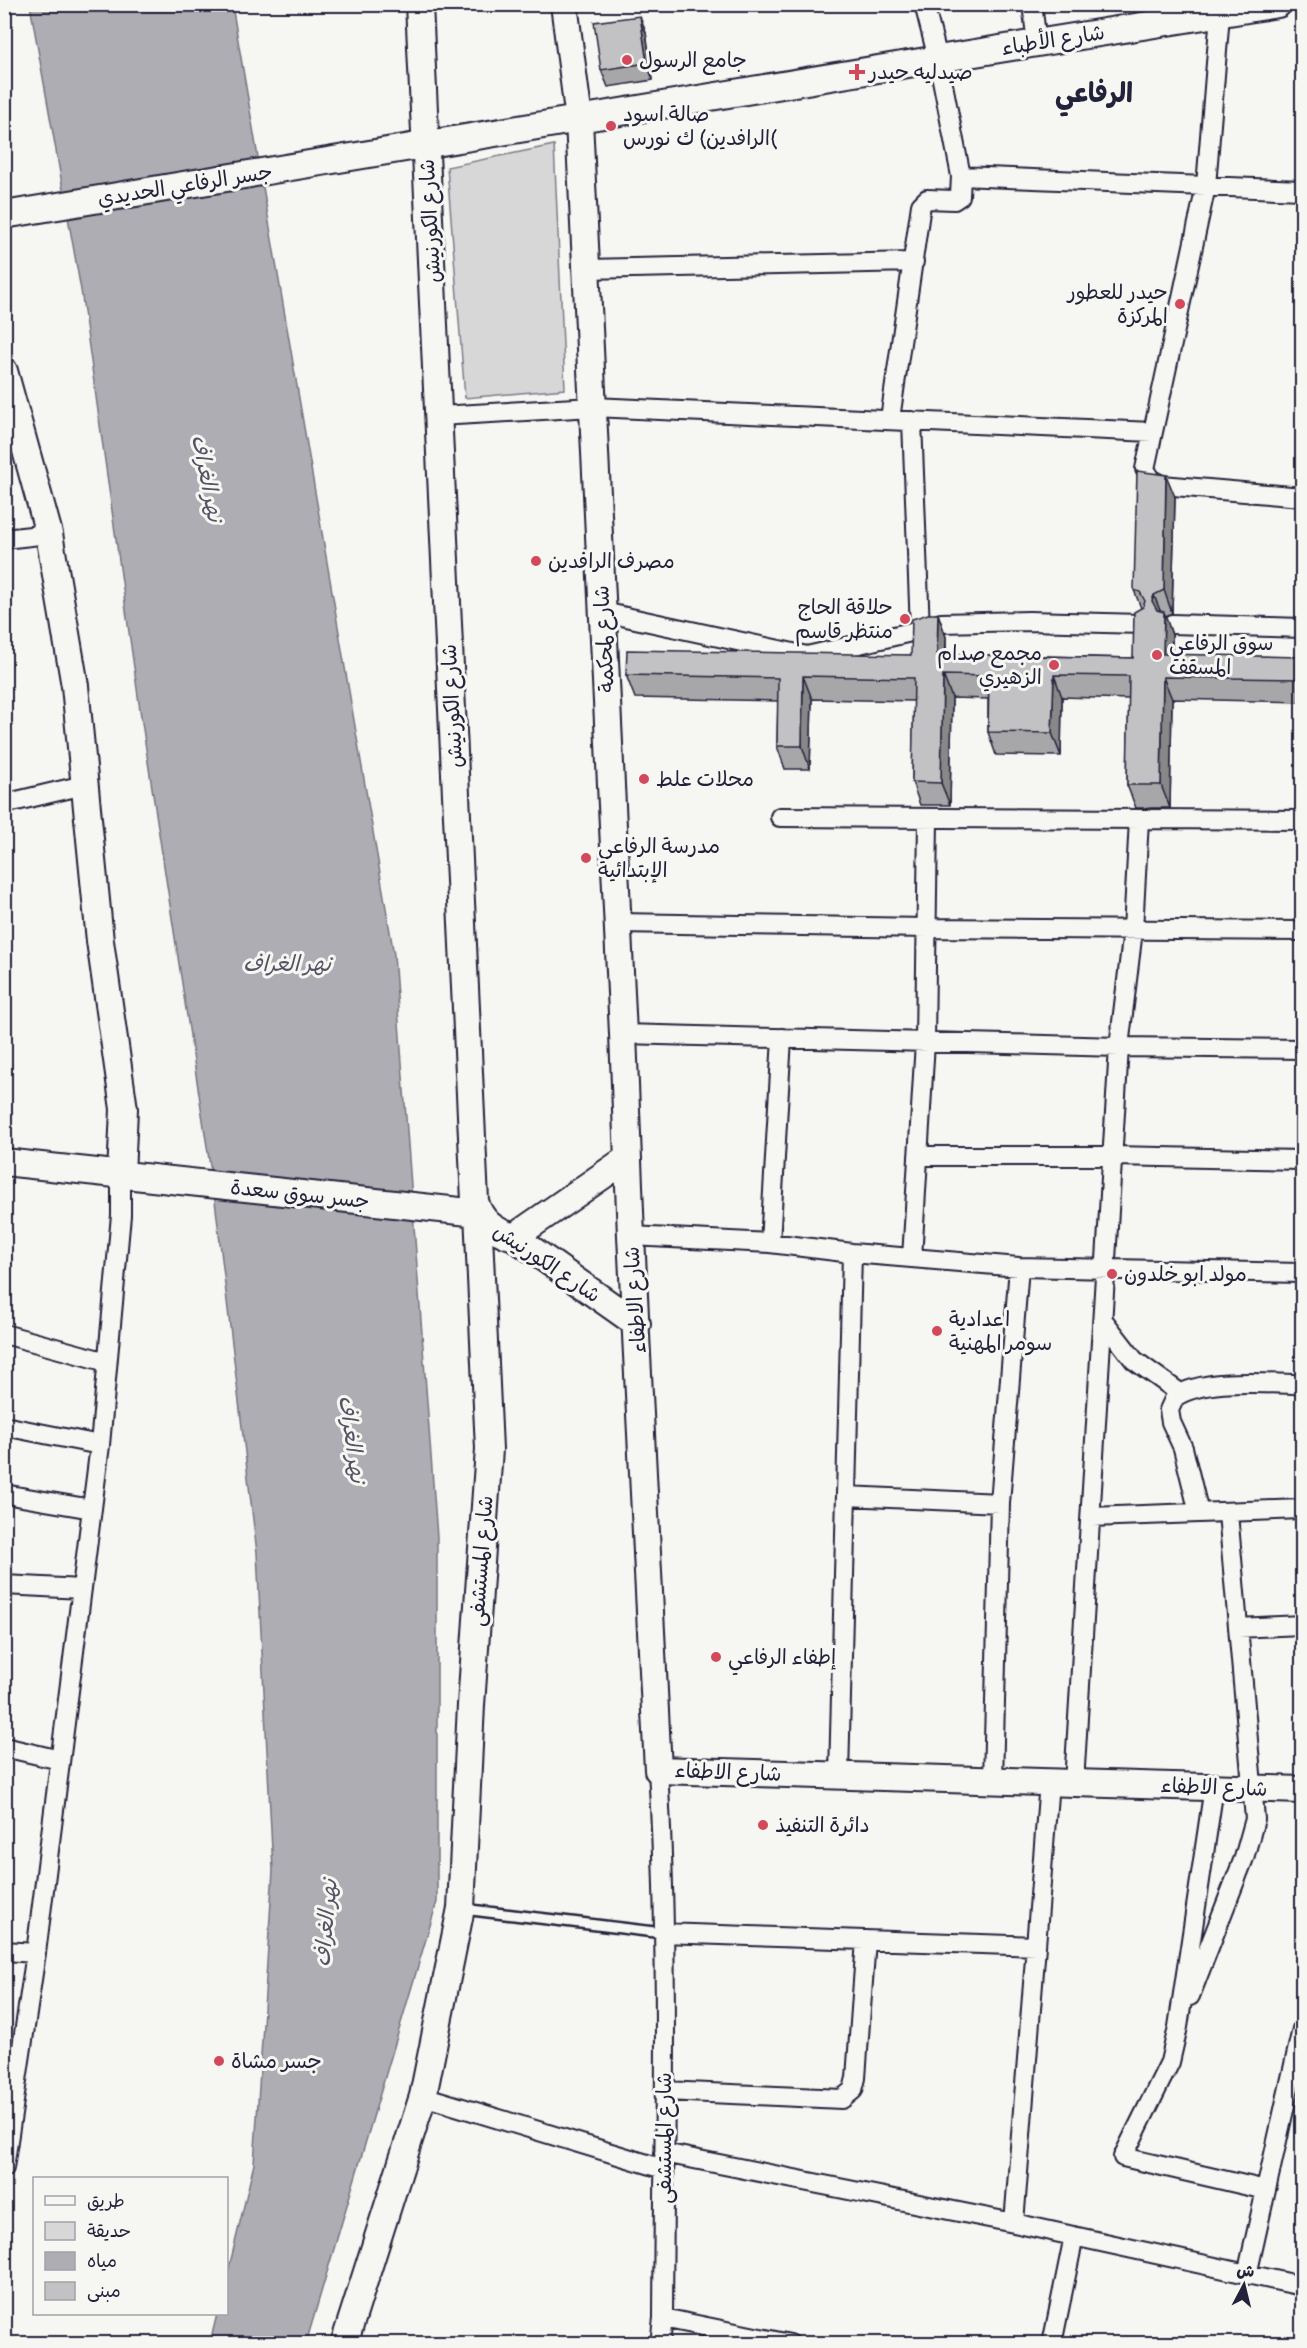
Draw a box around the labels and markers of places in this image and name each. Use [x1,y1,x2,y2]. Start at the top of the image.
place label: جامع الرسول [639,47,747,75]
marker: جامع الرسول [620,53,634,67]
place label: صيدليه حيدر [867,59,973,86]
marker: صيدليه حيدر [850,65,864,79]
place label: صالة اسود الرافدين) ك نورس( [623,101,777,152]
marker: صالة اسود الرافدين) ك نورس( [604,119,618,133]
place label: حيدر للعطور المركزة [1066,279,1168,330]
marker: حيدر للعطور المركزة [1173,297,1187,311]
place label: مصرف الرافدين [548,548,675,575]
marker: مصرف الرافدين [529,554,543,568]
place label: حلاقة الحاج منتظر قاسم [795,594,893,647]
marker: حلاقة الحاج منتظر قاسم [898,612,912,626]
place label: سوق الرفاعي المسقف [1169,630,1274,681]
place label: مجمع صدام الزهيري [937,640,1042,692]
marker: سوق الرفاعي المسقف [1150,648,1164,662]
marker: مجمع صدام الزهيري [1047,658,1061,672]
place label: محلات علط [656,766,754,793]
marker: محلات علط [637,772,651,786]
place label: مدرسة الرفاعي الإبتدائية [598,833,720,884]
marker: مدرسة الرفاعي الإبتدائية [579,851,593,865]
place label: مولد ابو خلدون [1124,1261,1247,1288]
marker: مولد ابو خلدون [1105,1267,1119,1281]
place label: اعدادية سومر المهنية [949,1306,1052,1357]
marker: اعدادية سومر المهنية [930,1324,944,1338]
place label: إطفاء الرفاعي [728,1644,836,1676]
marker: إطفاء الرفاعي [709,1650,723,1664]
place label: دائرة التنفيذ [775,1812,870,1839]
marker: دائرة التنفيذ [756,1818,770,1832]
place label: جسر مشاة [231,2048,322,2075]
marker: جسر مشاة [212,2054,226,2068]

